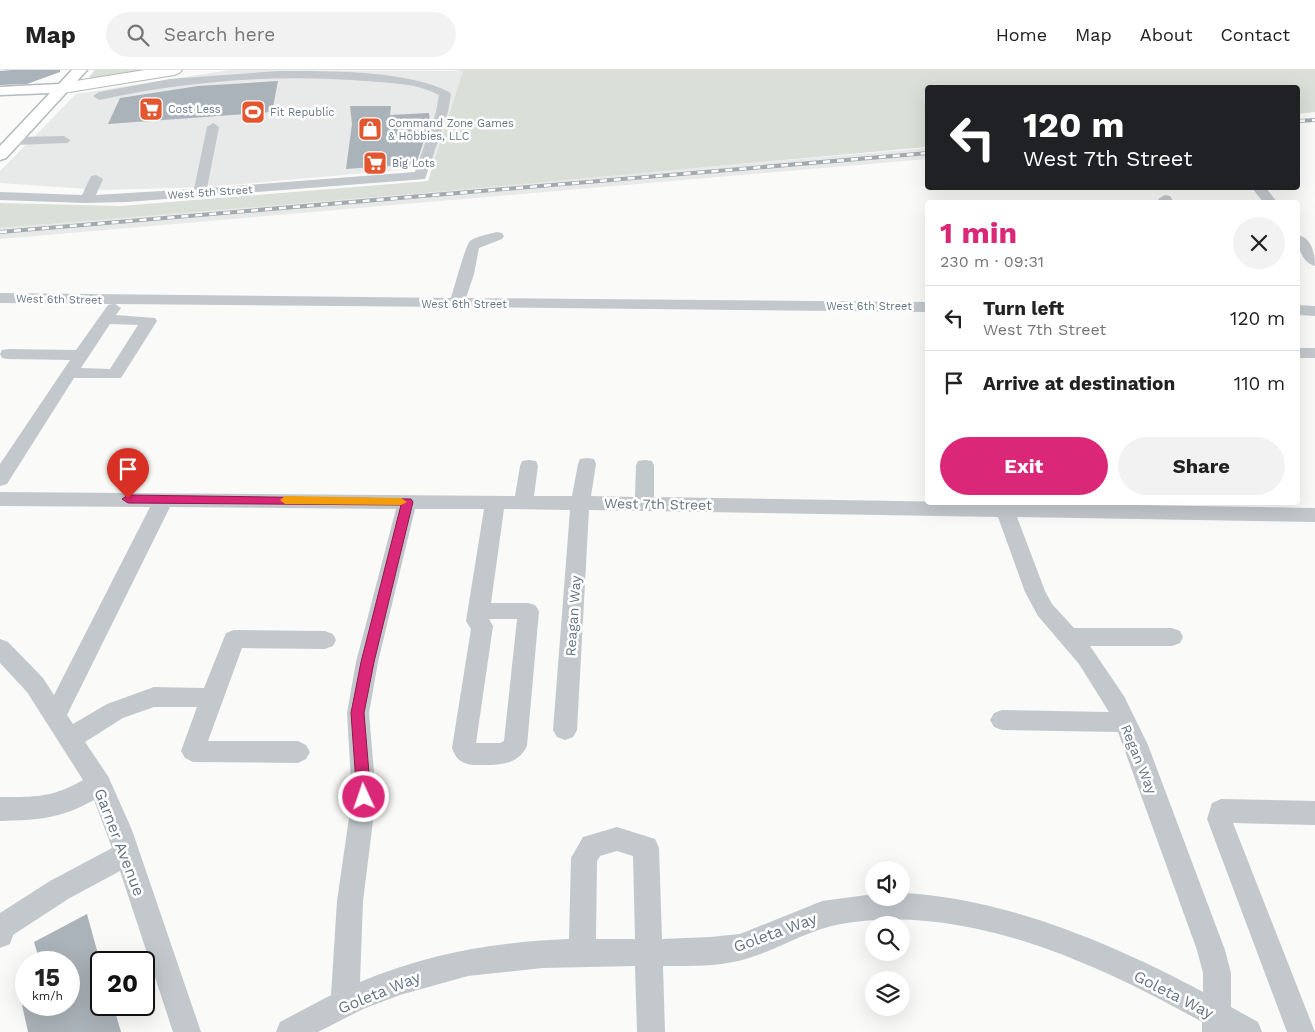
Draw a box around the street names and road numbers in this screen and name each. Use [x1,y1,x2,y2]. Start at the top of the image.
street label: West 5th Street [167,183,253,202]
street label: West 6th Street [16,292,102,307]
street label: West 6th Street [421,298,507,311]
street label: West 6th Street [826,300,912,313]
street label: West 7th Street [604,495,712,513]
street label: Reagan Way [562,574,584,657]
street label: Regan Way [1118,722,1160,797]
street label: Garner Avenue [90,786,149,899]
street label: Goleta Way [731,908,820,956]
street label: Goleta Way [1131,966,1218,1023]
street label: Goleta Way [335,967,424,1018]

